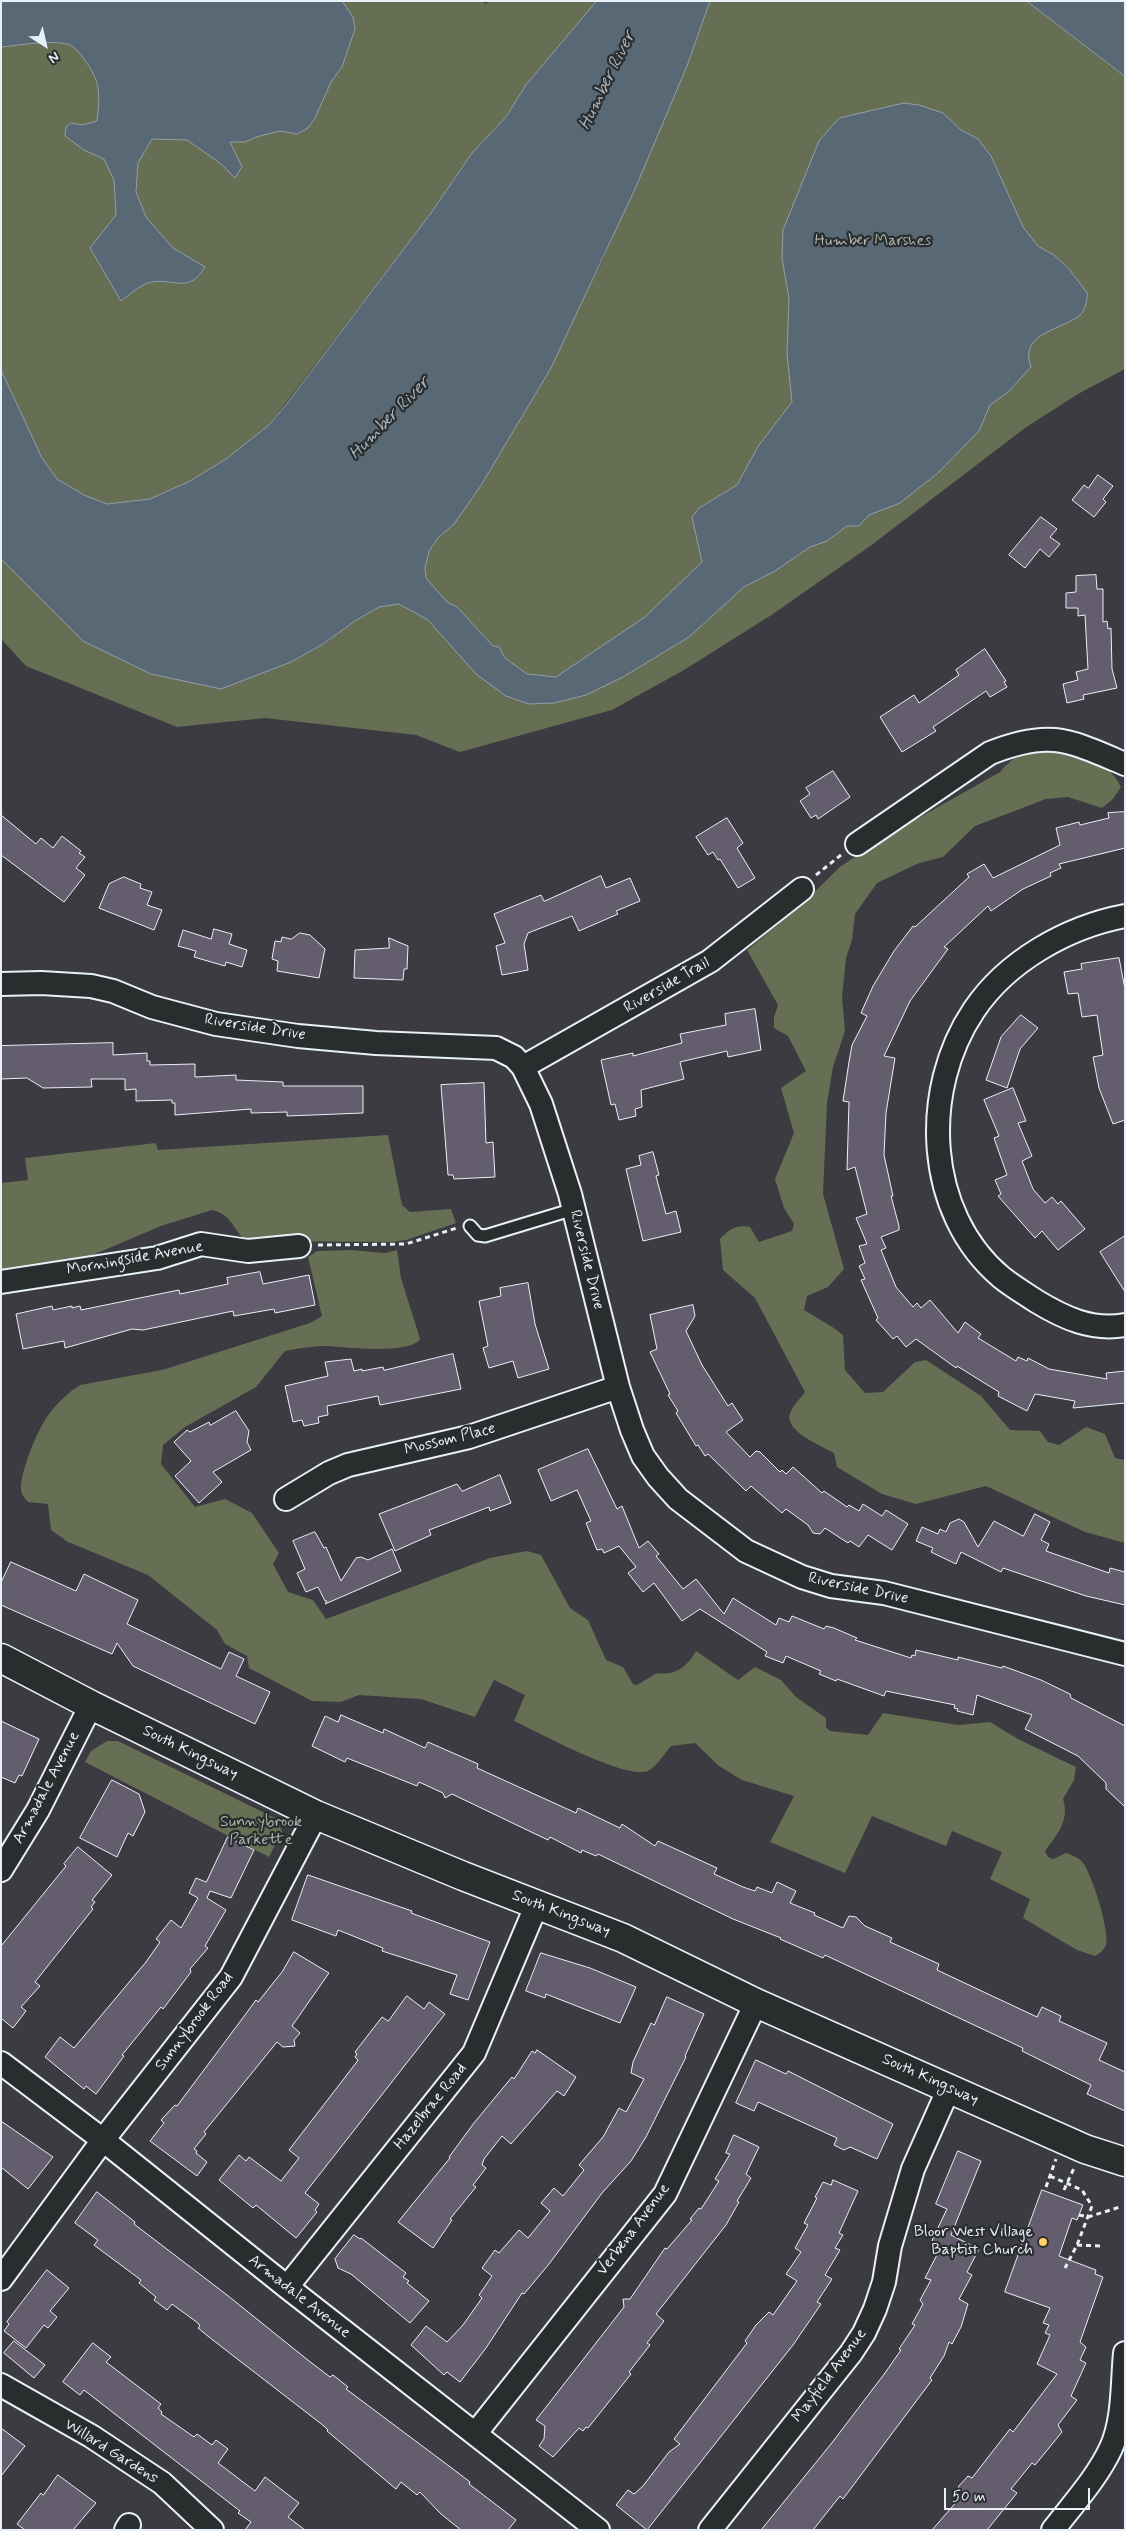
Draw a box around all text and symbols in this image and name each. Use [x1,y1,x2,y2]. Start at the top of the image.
north arrow [20,20,70,70]
water label: Humber River [575,28,641,134]
text: N [45,47,63,67]
park label: Humber Marshes [815,232,931,252]
water label: Humber River [345,373,435,465]
street label: Riverside Trail [621,954,713,1018]
street label: Riverside Drive [203,1011,307,1045]
street label: Riverside Drive [564,1208,608,1312]
street label: Morningside Avenue [65,1238,205,1280]
street label: Mossom Place [403,1419,497,1461]
street label: Riverside Drive [806,1569,910,1609]
street label: South Kingsway [139,1722,241,1784]
street label: Armadale Avenue [9,1729,85,1847]
park label: Sunnybrook Parkette [220,1813,302,1851]
street label: South Kingsway [509,1886,613,1942]
street label: Sunnybrook Road [152,1969,238,2075]
street label: South Kingsway [879,2050,981,2110]
street label: Hazelbrae Road [390,2060,472,2154]
street label: Verbena Avenue [593,2180,675,2280]
place label: Bloor West Village Baptist Church [914,2223,1033,2261]
marker: Bloor West Village Baptist Church [1037,2236,1049,2248]
street label: Armadale Avenue [244,2251,354,2343]
street label: Mayfield Avenue [788,2325,872,2427]
street label: Willard Gardens [61,2415,161,2489]
scale bar [946,2478,1092,2510]
text: 50 m [952,2487,986,2507]

